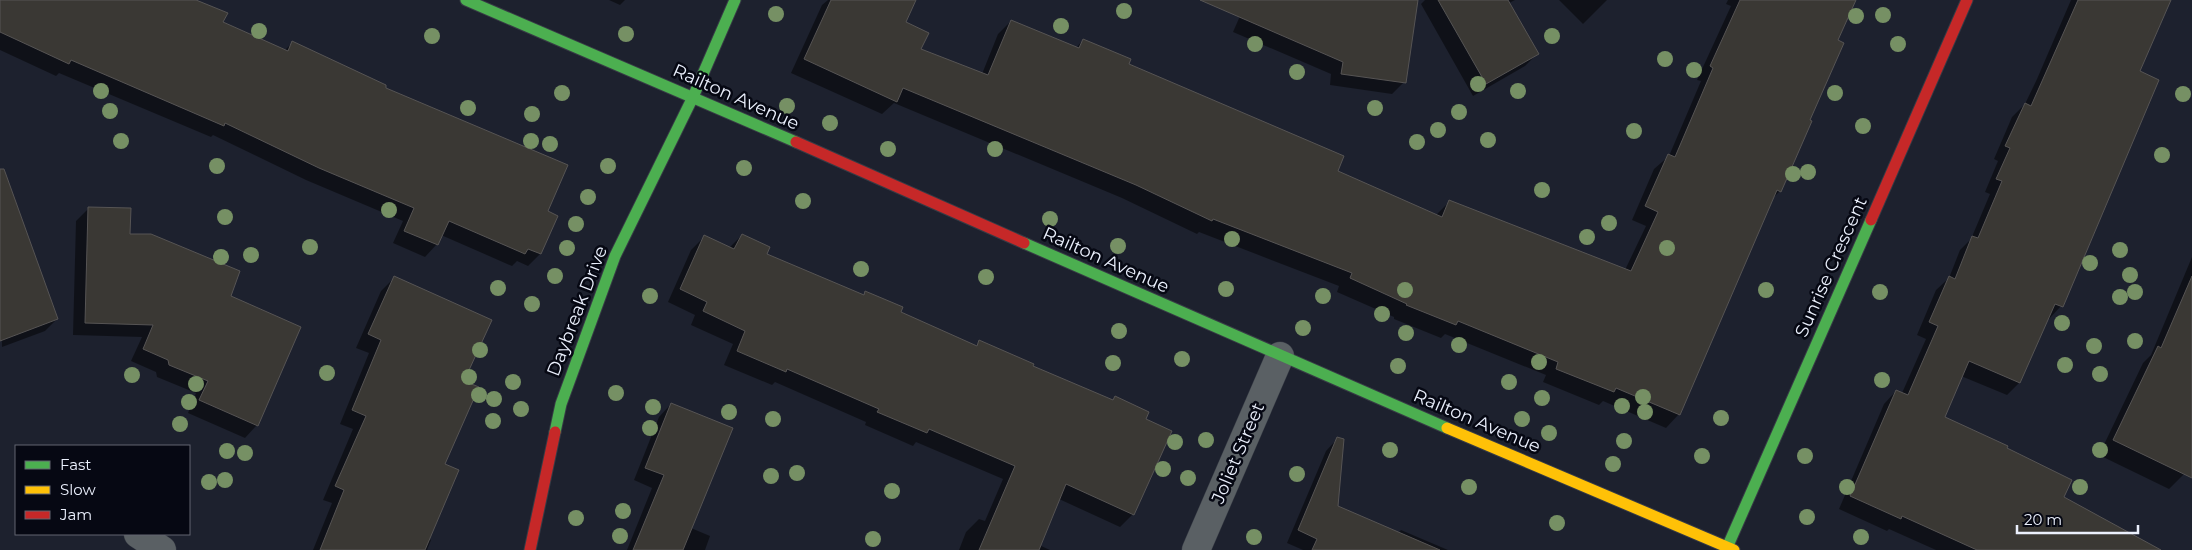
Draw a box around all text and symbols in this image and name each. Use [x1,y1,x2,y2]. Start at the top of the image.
street label: Railton Avenue [669,59,803,135]
street label: Sunrise Crescent [1790,193,1872,341]
street label: Railton Avenue [1039,222,1173,298]
street label: Daybreak Drive [542,243,612,379]
street label: Railton Avenue [1410,384,1544,458]
street label: Joliet Street [1207,399,1269,508]
legend [15,445,190,535]
text: Fast [60,455,91,474]
text: Slow [60,480,96,499]
scale bar [2017,502,2138,534]
text: Jam [59,505,92,524]
text: 20 m [2024,510,2062,529]

